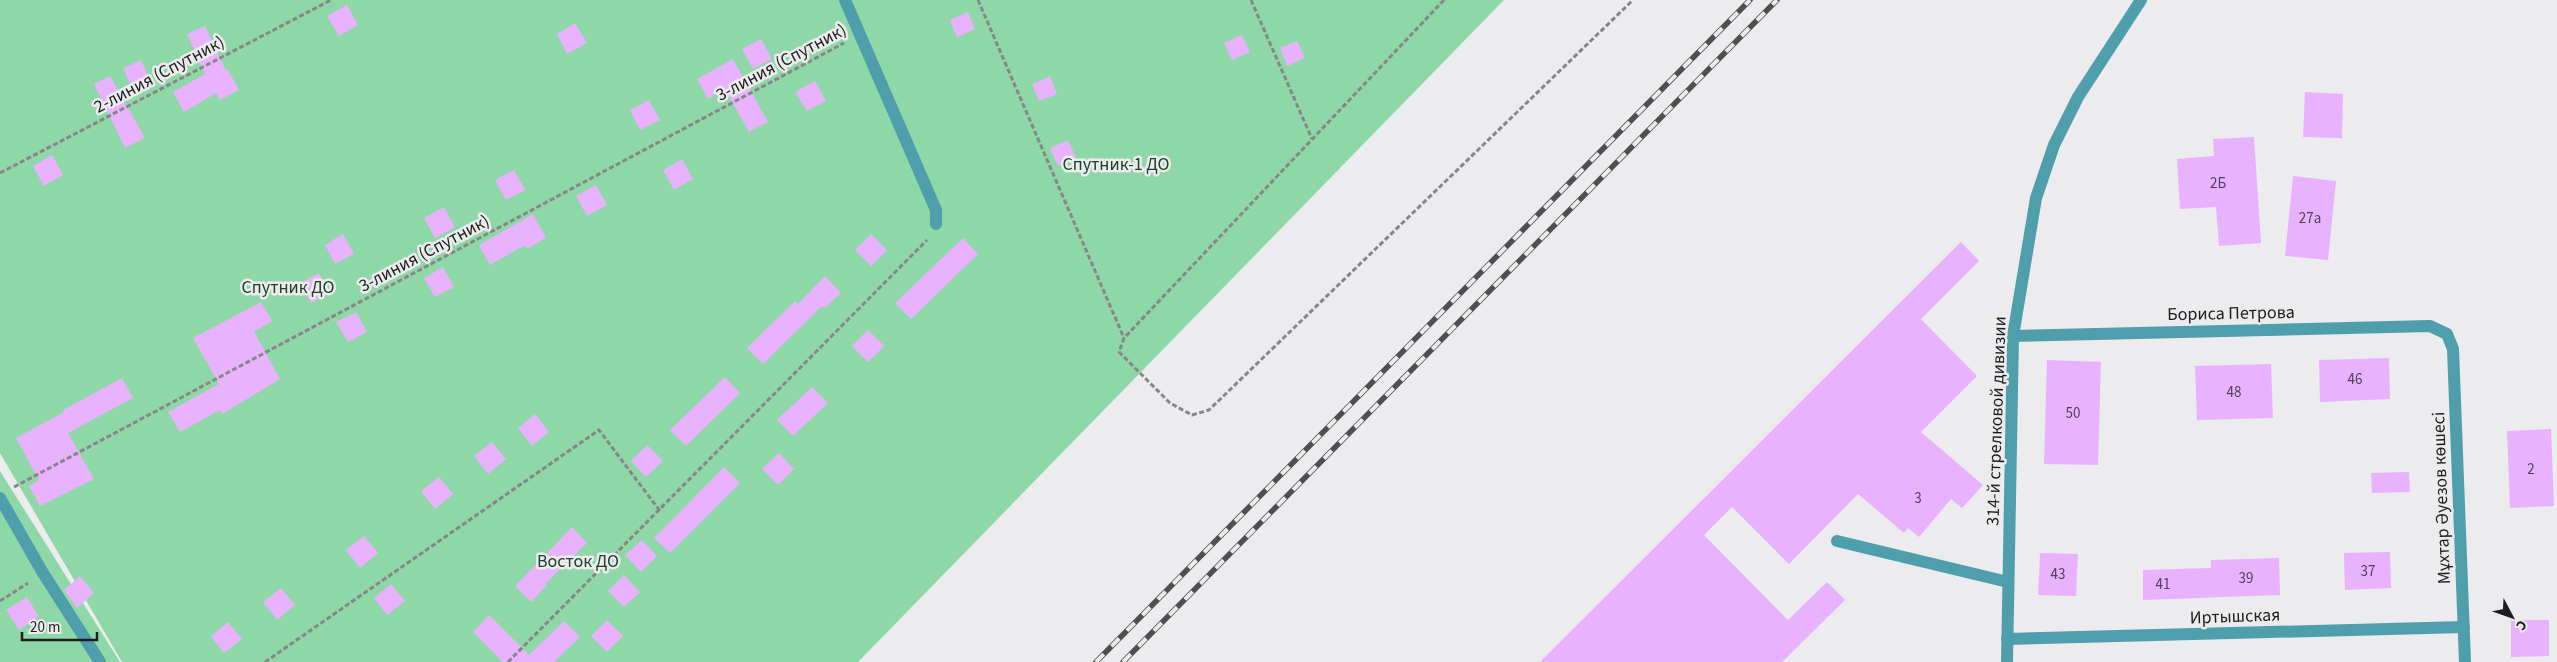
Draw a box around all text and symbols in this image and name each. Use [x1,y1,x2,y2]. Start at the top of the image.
street label: 3-линия (Спутник) [712,18,851,107]
street label: 2-линия (Спутник) [90,30,229,119]
park label: Спутник-1 ДО [1062,152,1170,177]
house number: 2Б [2210,173,2226,194]
house number: 27а [2299,208,2321,229]
street label: 3-линия (Спутник) [355,209,494,298]
park label: Спутник ДО [242,275,335,300]
street label: Бориса Петрова [2167,300,2295,327]
street label: 314-й стрелковой дивизии [1980,316,2013,526]
house number: 46 [2348,369,2362,390]
house number: 48 [2227,382,2241,403]
house number: 50 [2066,403,2080,424]
street label: Мұхтар Әуезов көшесі [2426,411,2457,585]
house number: 2 [2527,459,2535,480]
house number: 3 [1914,488,1922,509]
park label: Восток ДО [537,549,619,574]
house number: 37 [2361,561,2375,582]
house number: 43 [2051,564,2065,585]
house number: 39 [2239,568,2253,589]
house number: 41 [2156,574,2170,595]
north arrow [2487,592,2537,642]
street label: Иртышская [2189,602,2281,631]
scale bar [22,610,98,642]
text: С [2511,615,2531,635]
text: 20 m [30,617,60,638]

